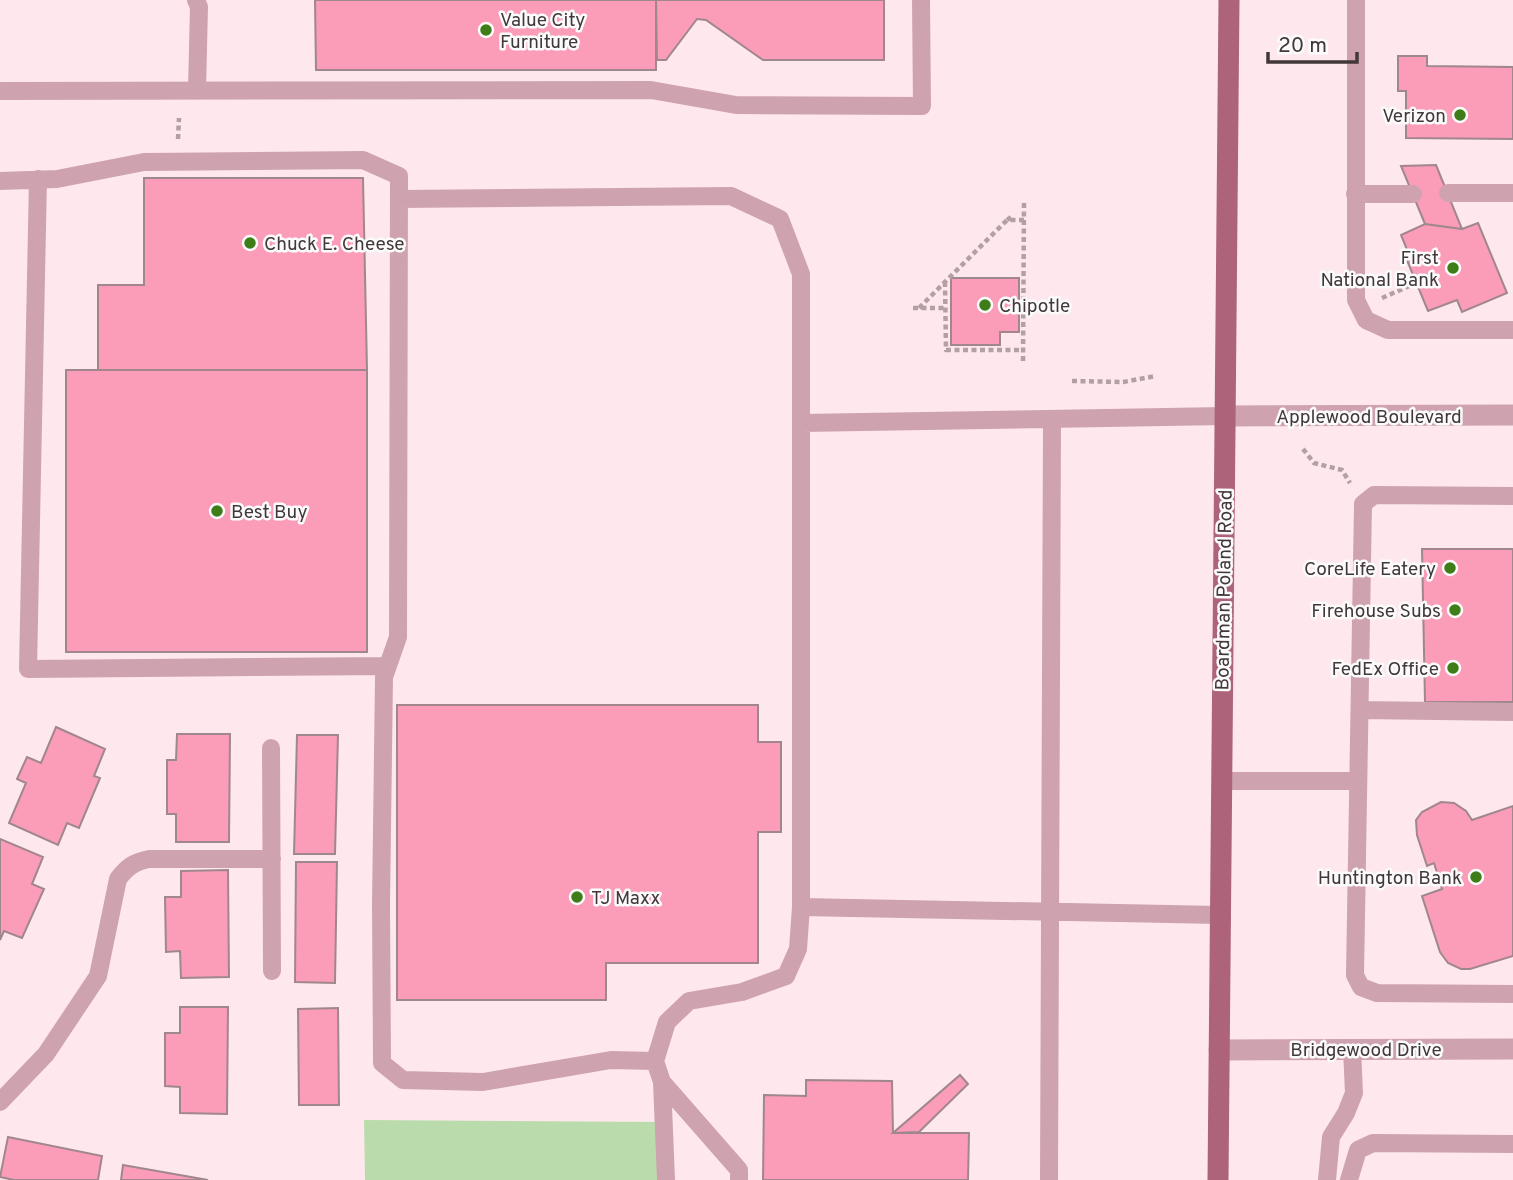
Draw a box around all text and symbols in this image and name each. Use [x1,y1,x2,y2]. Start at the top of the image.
place label: Value City Furniture [500,9,585,55]
scale bar [1268,21,1357,65]
marker: Value City Furniture [478,22,494,38]
text: 20 m [1278,33,1327,60]
place label: Verizon [1382,105,1446,129]
marker: Verizon [1452,107,1468,123]
place label: Chuck E. Cheese [264,233,405,257]
marker: Chuck E. Cheese [242,235,258,251]
place label: First National Bank [1320,247,1439,293]
marker: First National Bank [1445,260,1461,276]
place label: Chipotle [999,295,1070,319]
marker: Chipotle [977,297,993,313]
street label: Applewood Boulevard [1276,406,1462,430]
street label: Boardman Poland Road [1211,489,1239,691]
place label: Best Buy [231,501,307,525]
marker: Best Buy [209,503,225,519]
place label: CoreLife Eatery [1304,558,1436,582]
marker: CoreLife Eatery [1442,560,1458,576]
place label: Firehouse Subs [1311,600,1441,624]
marker: Firehouse Subs [1447,602,1463,618]
place label: FedEx Office [1332,658,1439,682]
marker: FedEx Office [1445,660,1461,676]
place label: Huntington Bank [1318,867,1462,891]
marker: Huntington Bank [1468,869,1484,885]
place label: TJ Maxx [591,887,660,911]
marker: TJ Maxx [569,889,585,905]
street label: Bridgewood Drive [1290,1039,1442,1063]

